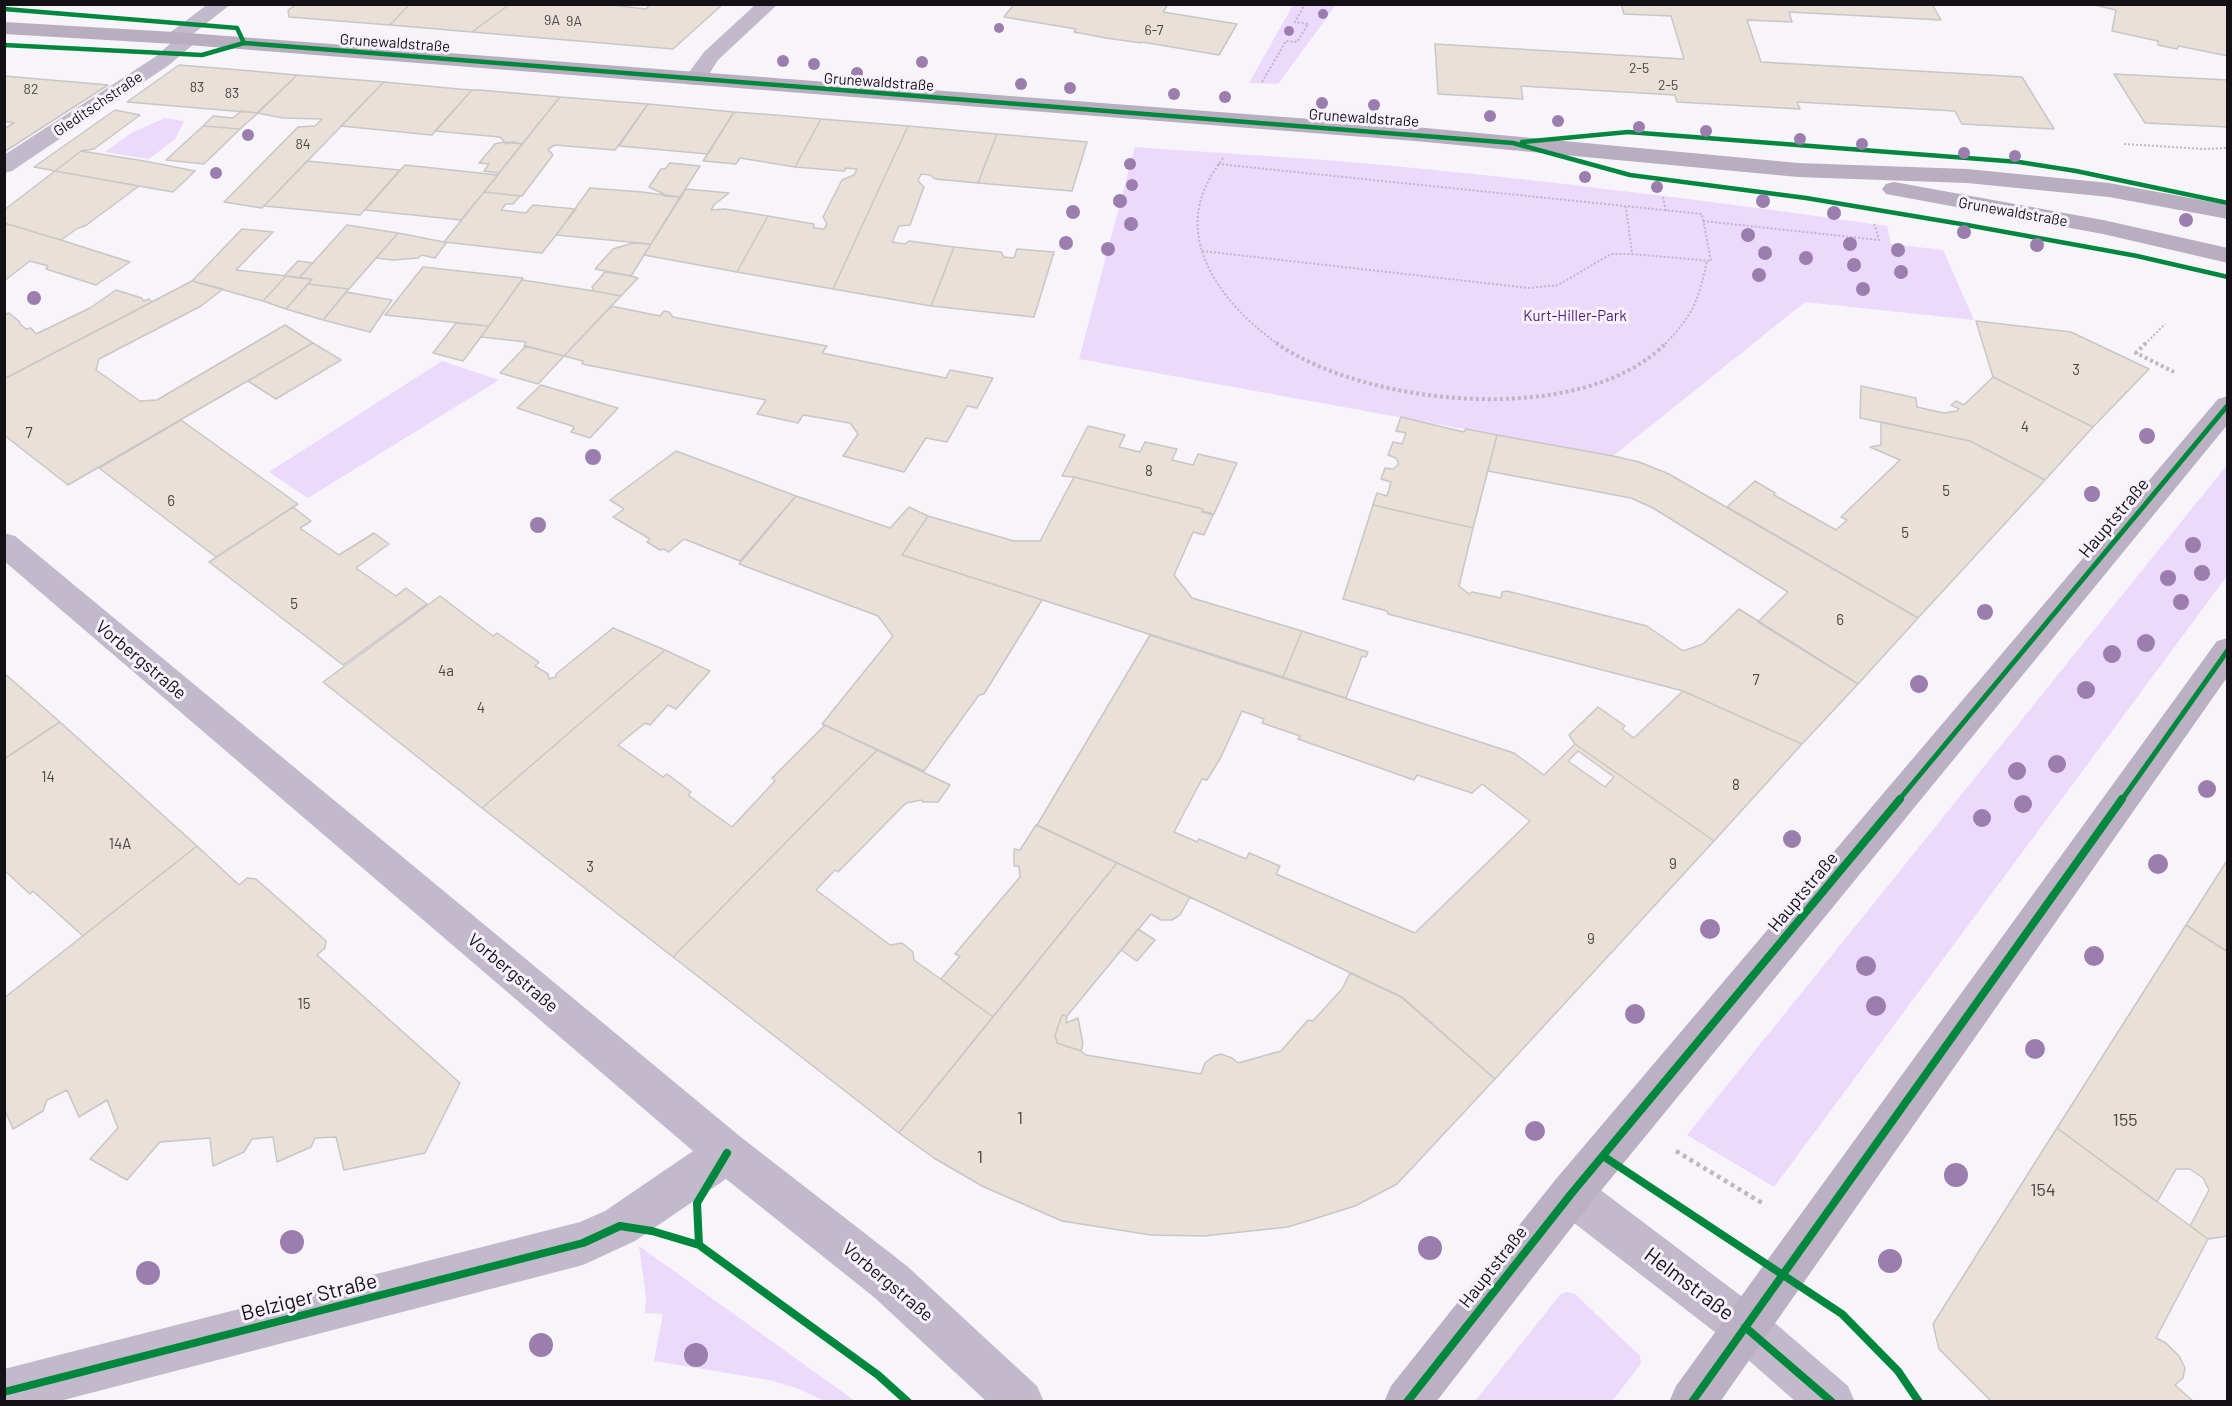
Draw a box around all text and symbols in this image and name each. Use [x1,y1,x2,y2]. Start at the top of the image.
house number: 9A [544,12,560,28]
house number: 9A [566,13,582,29]
house number: 6-7 [1145,22,1163,38]
street label: Grunewaldstraße [339,30,451,56]
house number: 2-5 [1629,60,1649,76]
street label: Gleditschstraße [50,68,146,140]
street label: Grunewaldstraße [823,69,935,95]
house number: 2-5 [1658,77,1678,93]
house number: 83 [190,79,204,95]
house number: 82 [24,81,38,97]
house number: 83 [225,85,239,101]
street label: Grunewaldstraße [1308,105,1420,131]
house number: 84 [295,136,311,152]
street label: Grunewaldstraße [1957,194,2069,230]
park label: Kurt-Hiller-Park [1523,307,1627,325]
house number: 3 [2072,361,2080,379]
house number: 4 [2021,418,2029,436]
house number: 7 [25,424,33,442]
house number: 8 [1145,462,1153,480]
street label: Hauptstraße [2074,474,2154,562]
house number: 5 [1942,482,1950,500]
house number: 6 [167,492,175,510]
house number: 5 [1901,524,1909,542]
house number: 5 [290,595,298,613]
house number: 6 [1836,611,1844,629]
street label: Vorbergstraße [91,616,191,704]
house number: 4a [438,662,454,680]
house number: 7 [1752,671,1760,689]
house number: 4 [477,699,485,717]
house number: 14 [41,768,55,786]
house number: 8 [1732,776,1740,794]
house number: 14A [109,835,131,853]
street label: Hauptstraße [1763,848,1843,936]
house number: 9 [1669,855,1677,873]
house number: 3 [586,858,594,876]
street label: Vorbergstraße [463,929,563,1017]
house number: 9 [1587,930,1595,948]
house number: 15 [298,995,310,1013]
house number: 1 [1017,1107,1023,1129]
house number: 155 [2113,1109,2137,1131]
house number: 1 [977,1146,983,1168]
house number: 154 [2030,1179,2056,1201]
street label: Hauptstraße [1454,1222,1532,1312]
street label: Vorbergstraße [838,1238,938,1326]
street label: Helmstraße [1639,1242,1739,1326]
street label: Belziger Straße [238,1268,380,1326]

